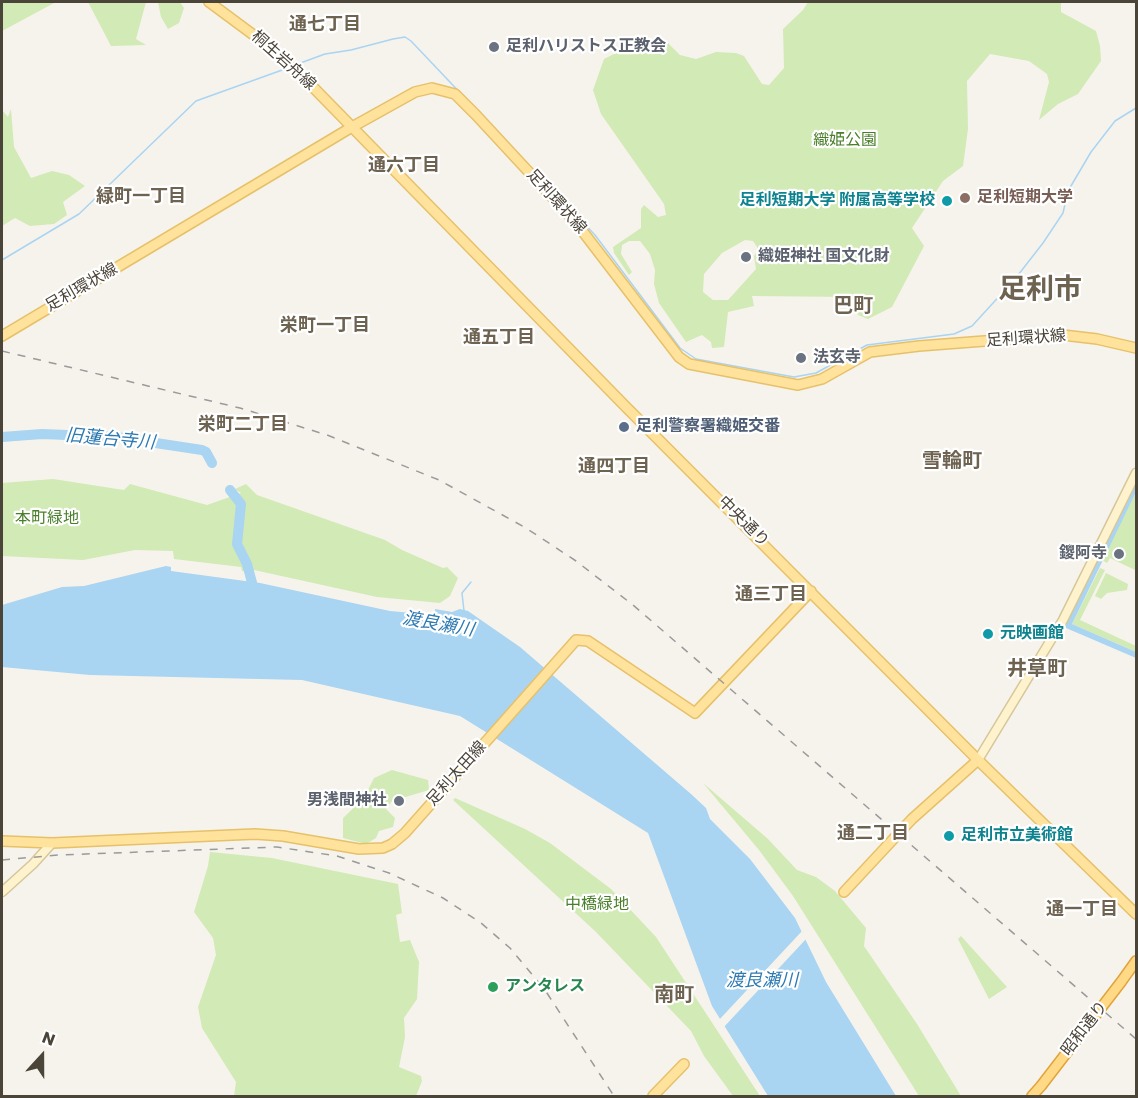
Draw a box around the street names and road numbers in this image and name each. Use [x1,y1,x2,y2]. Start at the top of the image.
street label: 桐生岩舟線 [247,27,319,95]
street label: 足利環状線 [522,166,590,238]
street label: 足利環状線 [43,260,121,316]
street label: 足利環状線 [985,327,1067,351]
street label: 中央通り [714,493,772,551]
street label: 足利太田線 [423,738,491,810]
street label: 昭和通り [1058,998,1112,1060]

